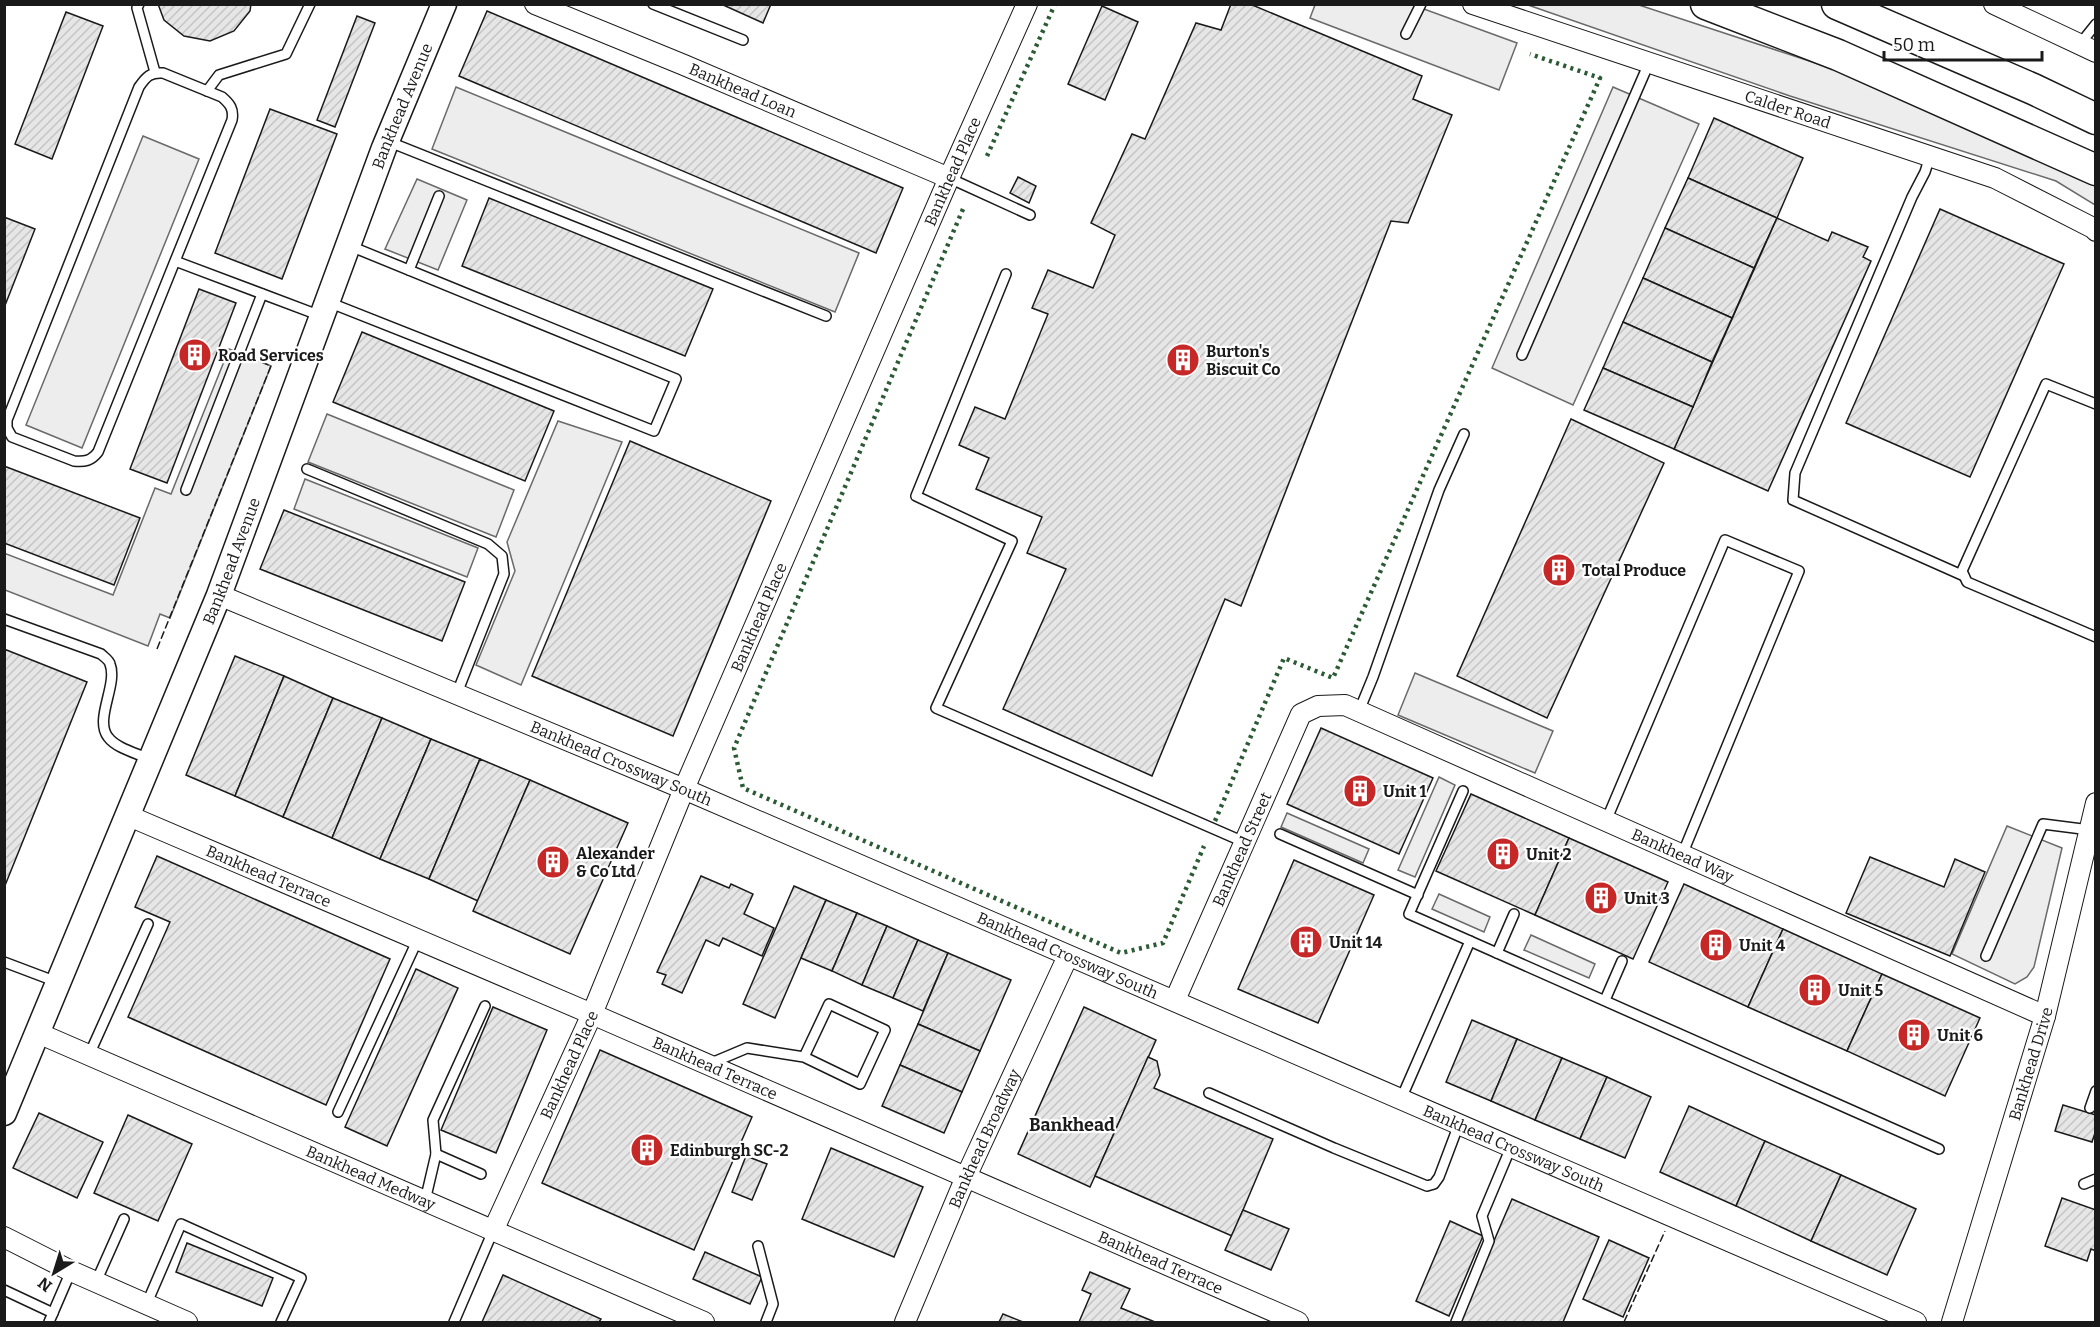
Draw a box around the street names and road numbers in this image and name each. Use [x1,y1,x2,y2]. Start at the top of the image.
street label: Bankhead Avenue [368,40,437,172]
street label: Bankhead Loan [686,59,799,122]
street label: Calder Road [1742,86,1834,133]
street label: Bankhead Place [920,114,985,229]
street label: Bankhead Avenue [199,495,264,627]
street label: Bankhead Place [727,560,791,675]
street label: Bankhead Crossway South [527,717,715,810]
street label: Bankhead Street [1208,789,1276,909]
street label: Bankhead Way [1629,825,1737,887]
street label: Bankhead Terrace [203,841,334,911]
street label: Bankhead Crossway South [974,908,1161,1003]
street label: Bankhead Drive [2005,1005,2057,1123]
street label: Bankhead Place [536,1008,602,1122]
street label: Bankhead Terrace [650,1033,780,1104]
street label: Bankhead Broadway [945,1065,1025,1211]
street label: Bankhead Crossway South [1420,1101,1607,1196]
street label: Bankhead Medway [303,1142,439,1215]
street label: Bankhead Terrace [1095,1227,1226,1298]

